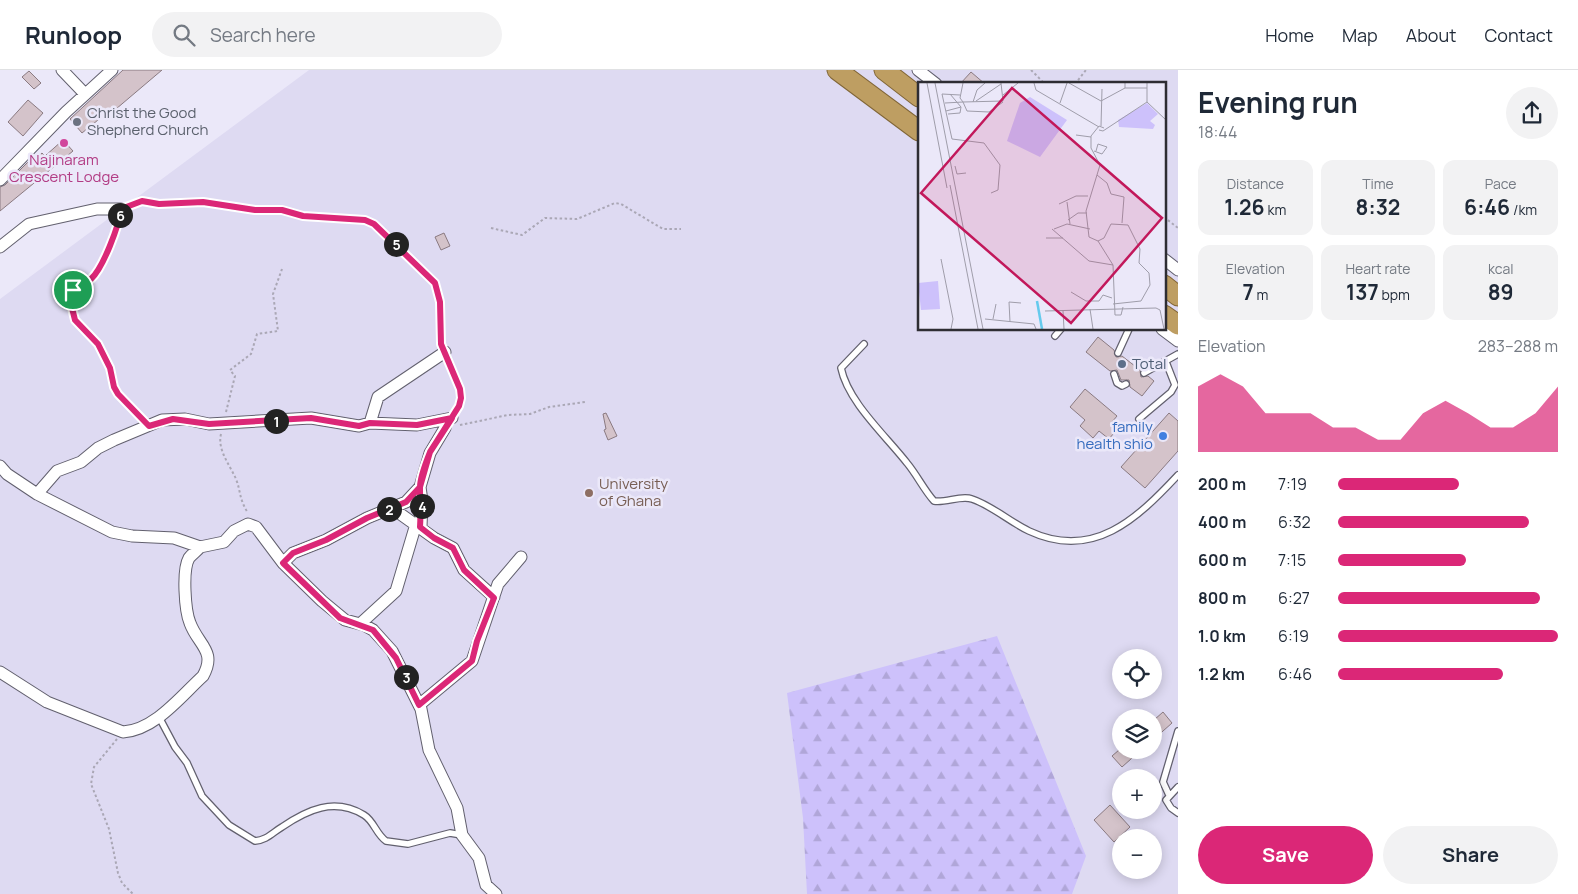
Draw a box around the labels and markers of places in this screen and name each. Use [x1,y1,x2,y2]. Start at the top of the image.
place label: Christ the Good Shepherd Church [87,102,209,140]
marker: Christ the Good Shepherd Church [71,116,83,128]
marker: Najinaram Crescent Lodge [58,137,70,149]
place label: Najinaram Crescent Lodge [9,149,119,187]
pin: 6 [108,202,132,228]
pin: 5 [384,232,408,256]
pin [52,269,94,311]
place label: Total [1132,353,1166,374]
marker: Total [1116,358,1128,370]
pin: 1 [264,408,288,434]
place label: family health shio [1077,416,1153,454]
marker: family health shio [1157,430,1169,442]
place label: University of Ghana [599,473,668,511]
marker: University of Ghana [583,487,595,499]
pin: 4 [410,494,434,518]
pin: 2 [376,496,402,522]
pin: 3 [394,664,418,690]

